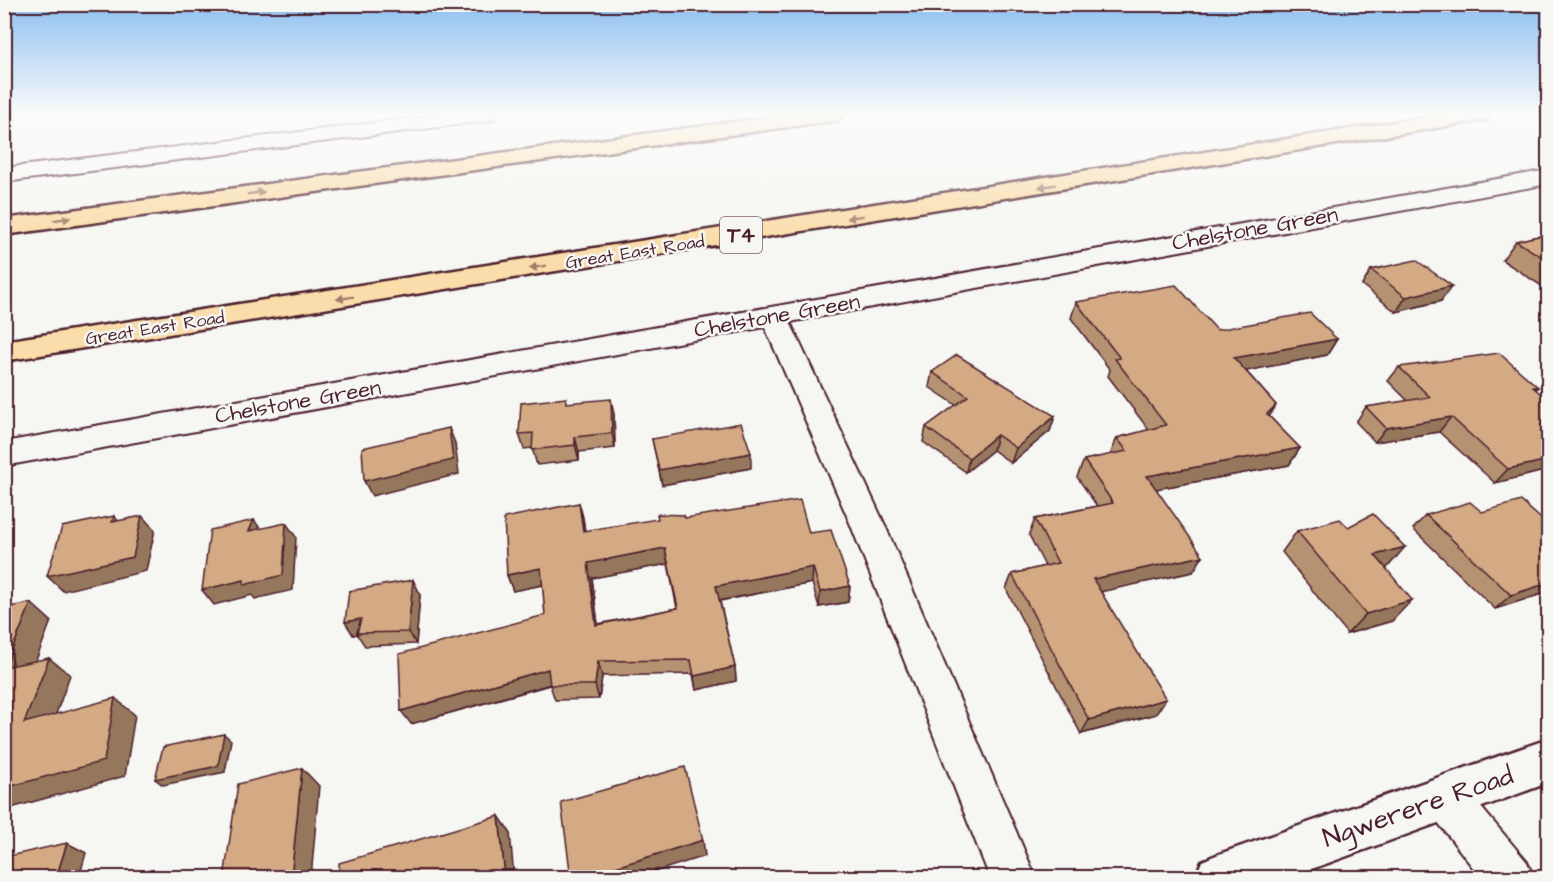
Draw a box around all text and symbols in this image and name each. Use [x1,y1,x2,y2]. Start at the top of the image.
one-way arrow [1038,181,1057,190]
one-way arrow [246,188,265,198]
street label: Chelstone Green [1170,199,1340,259]
one-way arrow [845,212,864,221]
one-way arrow [53,215,72,224]
road number: T4 [720,217,762,253]
street label: Great East Road [564,229,706,275]
one-way arrow [528,263,547,272]
street label: Chelstone Green [692,286,862,346]
one-way arrow [335,293,354,302]
street label: Great East Road [84,305,226,351]
street label: Chelstone Green [213,372,383,432]
street label: Ngwerere Road [1318,757,1519,858]

